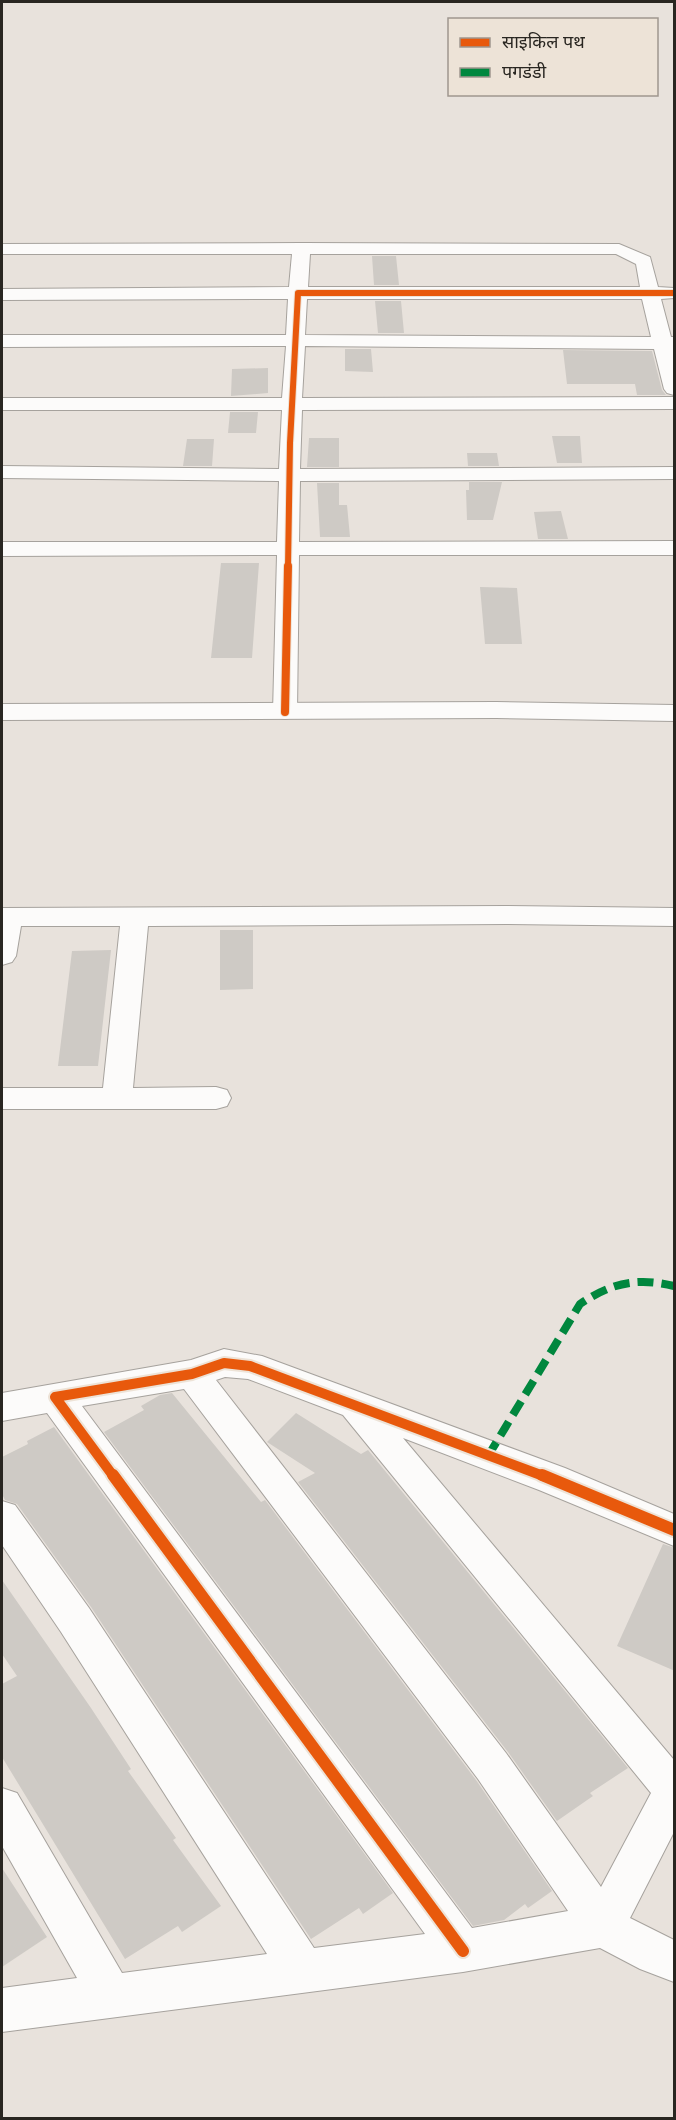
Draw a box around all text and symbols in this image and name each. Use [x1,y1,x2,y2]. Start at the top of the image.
legend [448,18,658,96]
text: साइकिल पथ [502,31,585,53]
text: पगडंडी [502,61,547,83]

